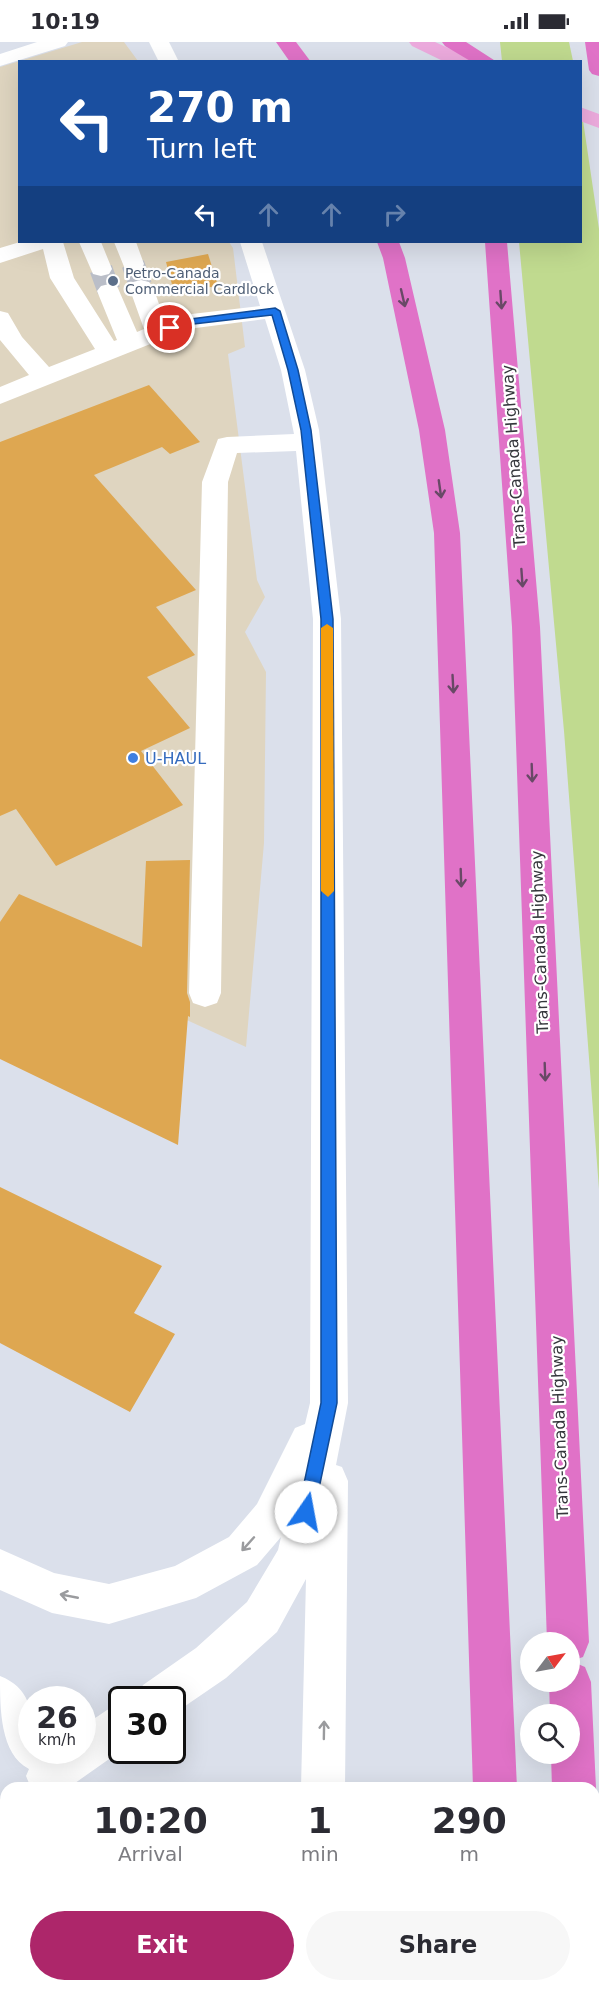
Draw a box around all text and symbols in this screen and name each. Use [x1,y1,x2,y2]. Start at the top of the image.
text: 10:19 [30,9,100,34]
text: 270 m [147,83,293,132]
icon: left [48,84,126,162]
text: Turn left [147,133,257,164]
icon: left [189,198,222,231]
icon: ahead [252,198,285,231]
icon: ahead [315,198,348,231]
icon: right [378,198,411,231]
place label: Petro-Canada Commercial Cardlock [125,265,275,297]
marker: Petro-Canada Commercial Cardlock [106,274,120,288]
one-way arrow [398,288,410,307]
one-way arrow [496,289,507,309]
pin [144,302,195,353]
icon: arrive [153,311,186,344]
street label: Trans-Canada Highway [498,364,529,549]
one-way arrow [435,479,446,499]
one-way arrow [517,568,528,587]
one-way arrow [448,673,459,693]
place label: U-HAUL [145,749,206,768]
marker: U-HAUL [126,751,140,765]
one-way arrow [527,762,538,782]
street label: Trans-Canada Highway [527,850,552,1035]
one-way arrow [456,868,467,888]
one-way arrow [539,1062,550,1082]
street label: Trans-Canada Highway [547,1335,572,1520]
position arrow [274,1480,338,1544]
one-way arrow [241,1536,255,1551]
one-way arrow [59,1590,79,1601]
north arrow [520,1632,580,1692]
map controls [520,1632,580,1764]
speed limit sign: 30 [108,1686,186,1764]
text: 26 [36,1700,78,1735]
button: search [520,1704,580,1764]
one-way arrow [318,1720,330,1740]
text: km/h [38,1731,76,1749]
text: 10:20 [93,1800,208,1841]
text: 1 [307,1800,332,1841]
text: 290 [432,1800,507,1841]
text: Arrival [118,1842,183,1866]
text: min [301,1842,339,1866]
text: m [460,1842,479,1866]
button: Exit [30,1911,294,1980]
button: Share [306,1911,570,1980]

